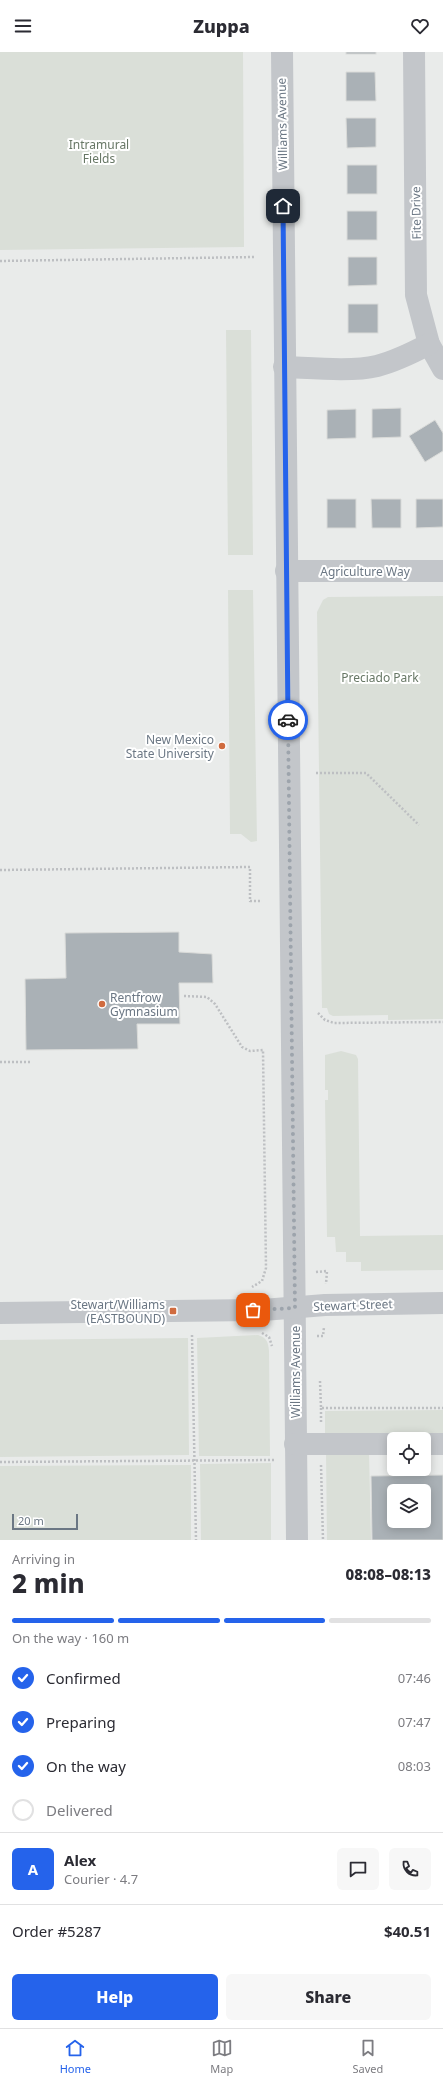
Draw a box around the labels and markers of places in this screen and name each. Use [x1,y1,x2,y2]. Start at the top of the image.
pin [266,189,300,223]
place label: New Mexico State University [126,731,215,762]
marker: New Mexico State University [217,741,227,751]
place label: Rentfrow Gymnasium [110,989,178,1020]
marker: Rentfrow Gymnasium [97,999,107,1009]
pin [236,1293,270,1327]
place label: Stewart/Williams (EASTBOUND) [70,1296,165,1327]
marker: Stewart/Williams (EASTBOUND) [168,1306,178,1316]

